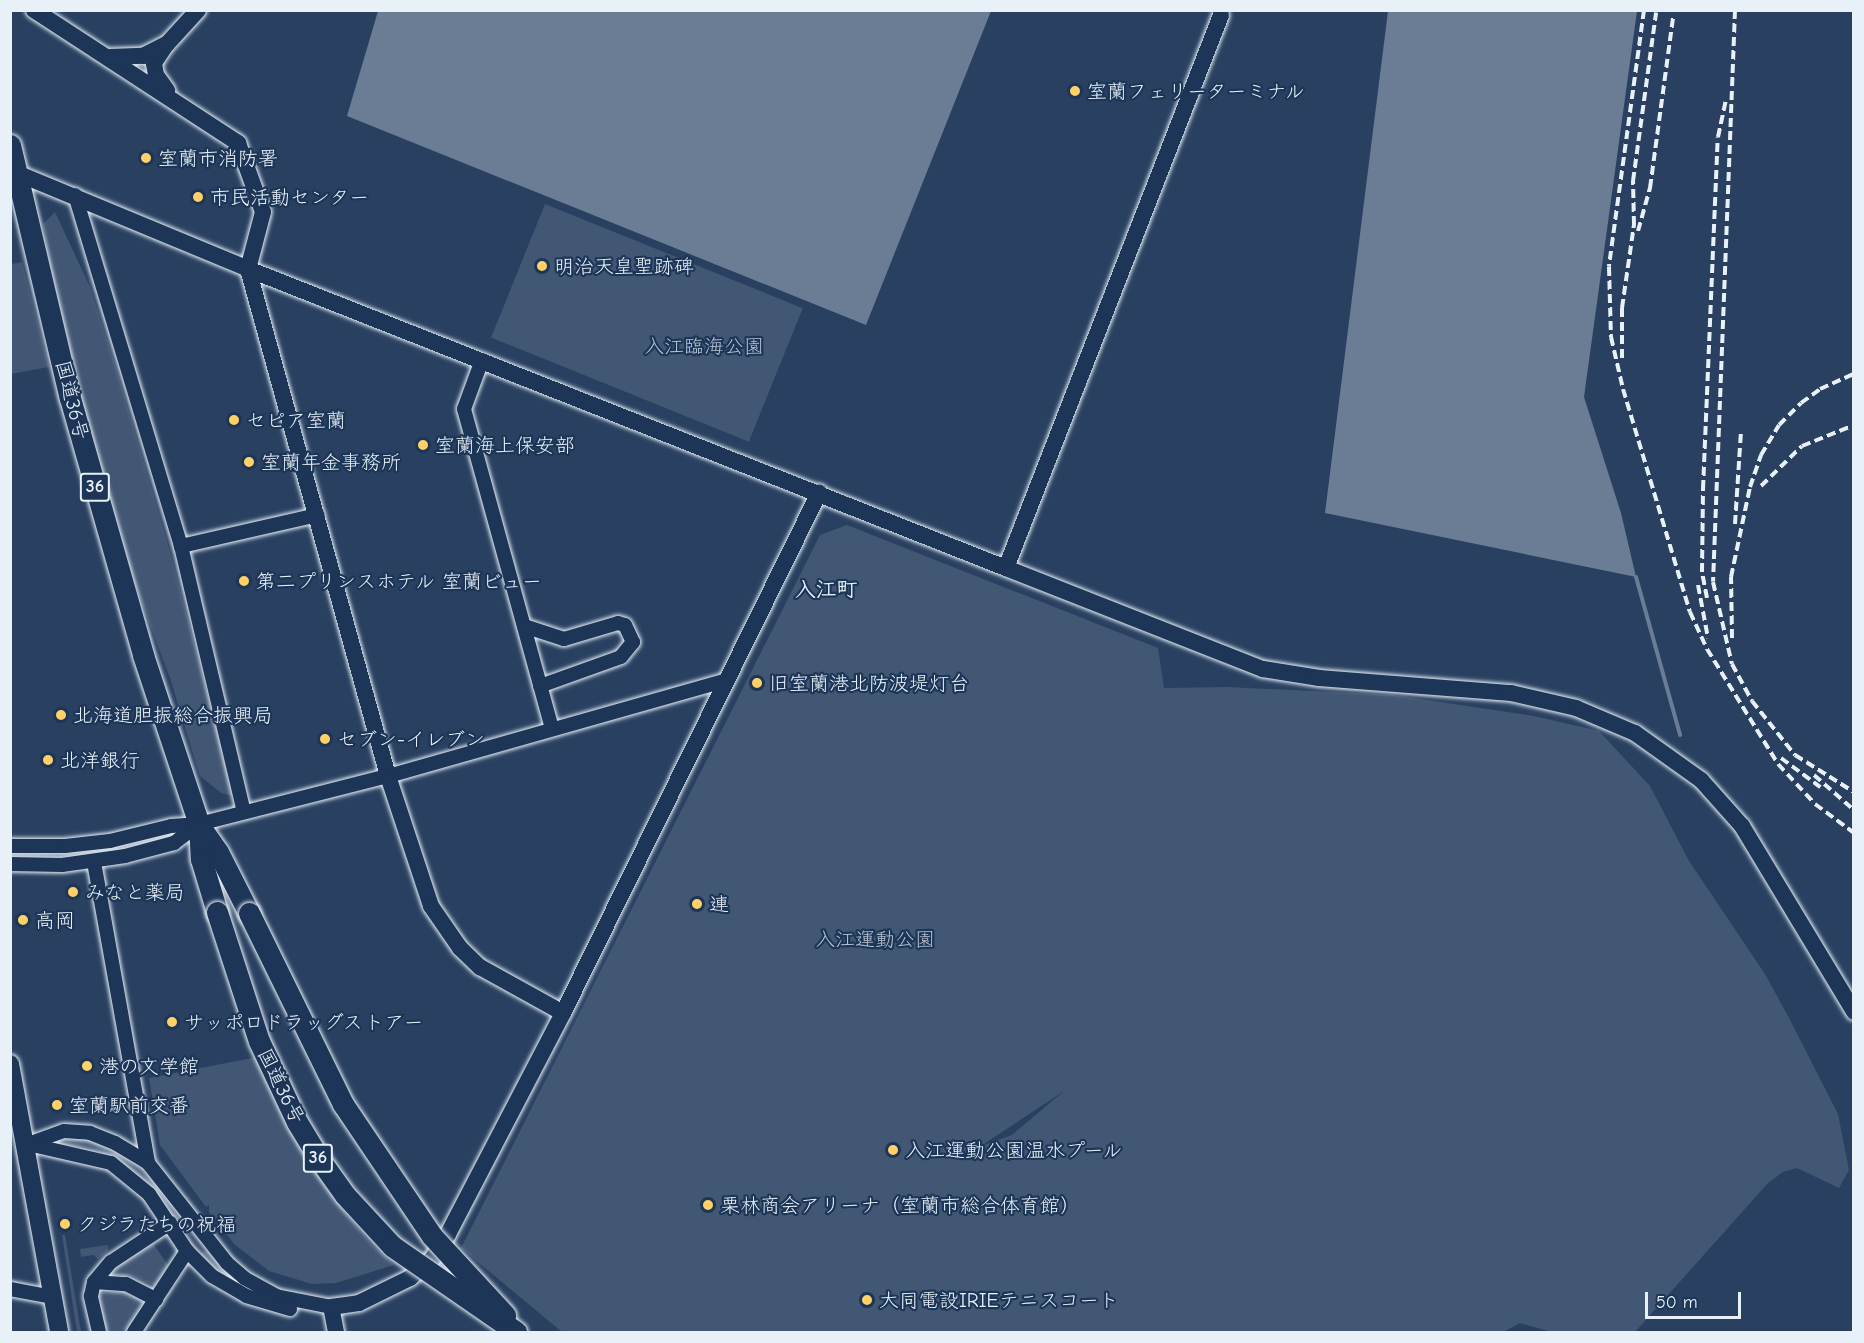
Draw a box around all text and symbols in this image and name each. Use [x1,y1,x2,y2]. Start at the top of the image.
place label: 室蘭フェリーターミナル [1087,79,1307,103]
marker: 室蘭フェリーターミナル [1068,84,1082,98]
place label: 室蘭市消防署 [158,146,278,170]
marker: 室蘭市消防署 [139,151,153,165]
place label: 市民活動センター [210,185,370,209]
marker: 市民活動センター [191,190,205,204]
place label: 明治天皇聖跡碑 [554,254,694,278]
marker: 明治天皇聖跡碑 [535,259,549,273]
park label: 入江臨海公園 [644,334,764,358]
street label: 国道36号 [51,358,93,442]
place label: セピア室蘭 [246,408,346,432]
marker: セピア室蘭 [227,413,241,427]
place label: 室蘭海上保安部 [435,433,575,457]
marker: 室蘭海上保安部 [416,438,430,452]
place label: 室蘭年金事務所 [261,450,401,474]
marker: 室蘭年金事務所 [242,455,256,469]
road number: 36 [78,472,112,502]
place label: 第二プリンスホテル 室蘭ビュー [256,569,543,593]
marker: 第二プリンスホテル 室蘭ビュー [237,574,251,588]
district label: 入江町 [795,576,857,602]
place label: 旧室蘭港北防波堤灯台 [769,671,969,695]
marker: 旧室蘭港北防波堤灯台 [750,676,764,690]
place label: 北海道胆振総合振興局 [73,703,273,727]
marker: 北海道胆振総合振興局 [54,708,68,722]
place label: セブン-イレブン [337,727,485,751]
marker: セブン-イレブン [318,732,332,746]
place label: 北洋銀行 [60,748,140,772]
marker: 北洋銀行 [41,753,55,767]
place label: みなと薬局 [85,880,185,904]
marker: みなと薬局 [66,885,80,899]
place label: 連 [709,892,729,916]
marker: 連 [690,897,704,911]
place label: 高岡 [35,908,75,932]
marker: 高岡 [16,913,30,927]
park label: 入江運動公園 [815,927,935,951]
place label: サッポロドラッグストアー [184,1010,423,1034]
marker: サッポロドラッグストアー [165,1015,179,1029]
street label: 国道36号 [252,1044,310,1128]
place label: 港の文学館 [99,1054,199,1078]
marker: 港の文学館 [80,1059,94,1073]
place label: 室蘭駅前交番 [69,1093,189,1117]
marker: 室蘭駅前交番 [50,1098,64,1112]
place label: 入江運動公園温水プール [905,1138,1124,1162]
road number: 36 [302,1143,334,1173]
marker: 入江運動公園温水プール [886,1143,900,1157]
place label: 栗林商会アリーナ（室蘭市総合体育館） [720,1193,1080,1217]
marker: 栗林商会アリーナ（室蘭市総合体育館） [701,1198,715,1212]
place label: クジラたちの祝福 [77,1212,237,1236]
marker: クジラたちの祝福 [58,1217,72,1231]
scale bar [1648,1280,1744,1318]
place label: 大同電設IRIEテニスコート [879,1288,1119,1312]
text: 50 m [1656,1292,1698,1313]
marker: 大同電設IRIEテニスコート [860,1293,874,1307]

